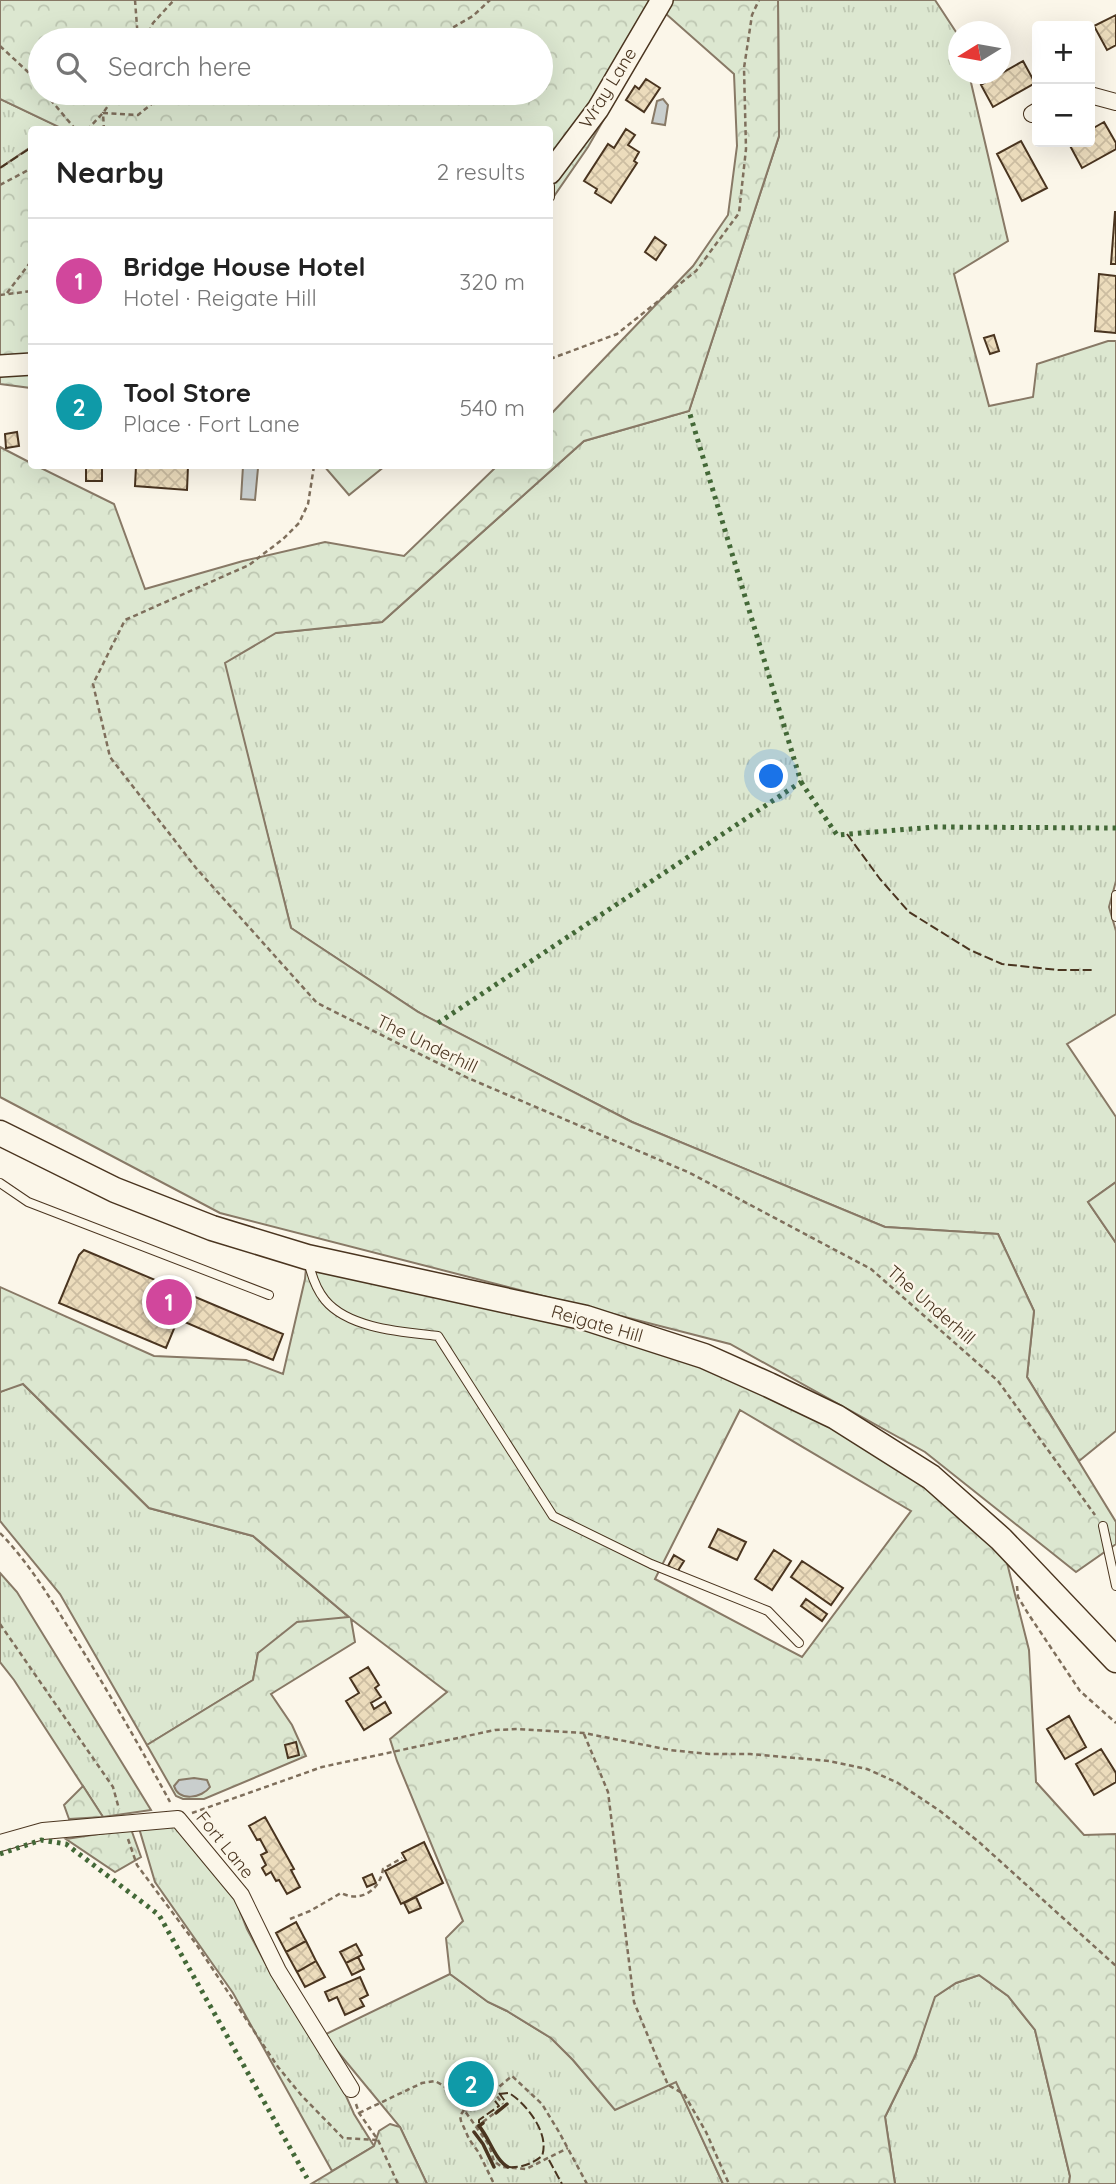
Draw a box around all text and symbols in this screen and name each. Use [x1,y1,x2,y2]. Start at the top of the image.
north arrow [948,21,1011,84]
map controls [1032,21,1095,147]
button: + [1032,21,1095,84]
search box [28,28,553,105]
street label: Wray Lane [574,43,641,132]
icon: search [52,48,90,86]
text: Search here [108,50,252,83]
button: − [1032,84,1095,147]
text: Nearby [56,153,164,191]
text: 2 results [436,157,525,186]
text: Bridge House Hotel [123,250,366,283]
text: 1 [75,267,83,296]
text: 320 m [459,267,525,296]
text: Hotel · Reigate Hill [123,283,317,312]
text: Tool Store [123,376,251,409]
text: 2 [72,393,86,422]
text: 540 m [459,393,525,422]
text: Place · Fort Lane [123,409,300,438]
your location [754,759,788,793]
street label: The Underhill [373,1009,482,1078]
street label: The Underhill [882,1260,980,1349]
pin: 1 [146,1276,192,1328]
street label: Reigate Hill [549,1299,646,1348]
street label: Fort Lane [191,1806,259,1883]
pin: 2 [448,2058,494,2110]

